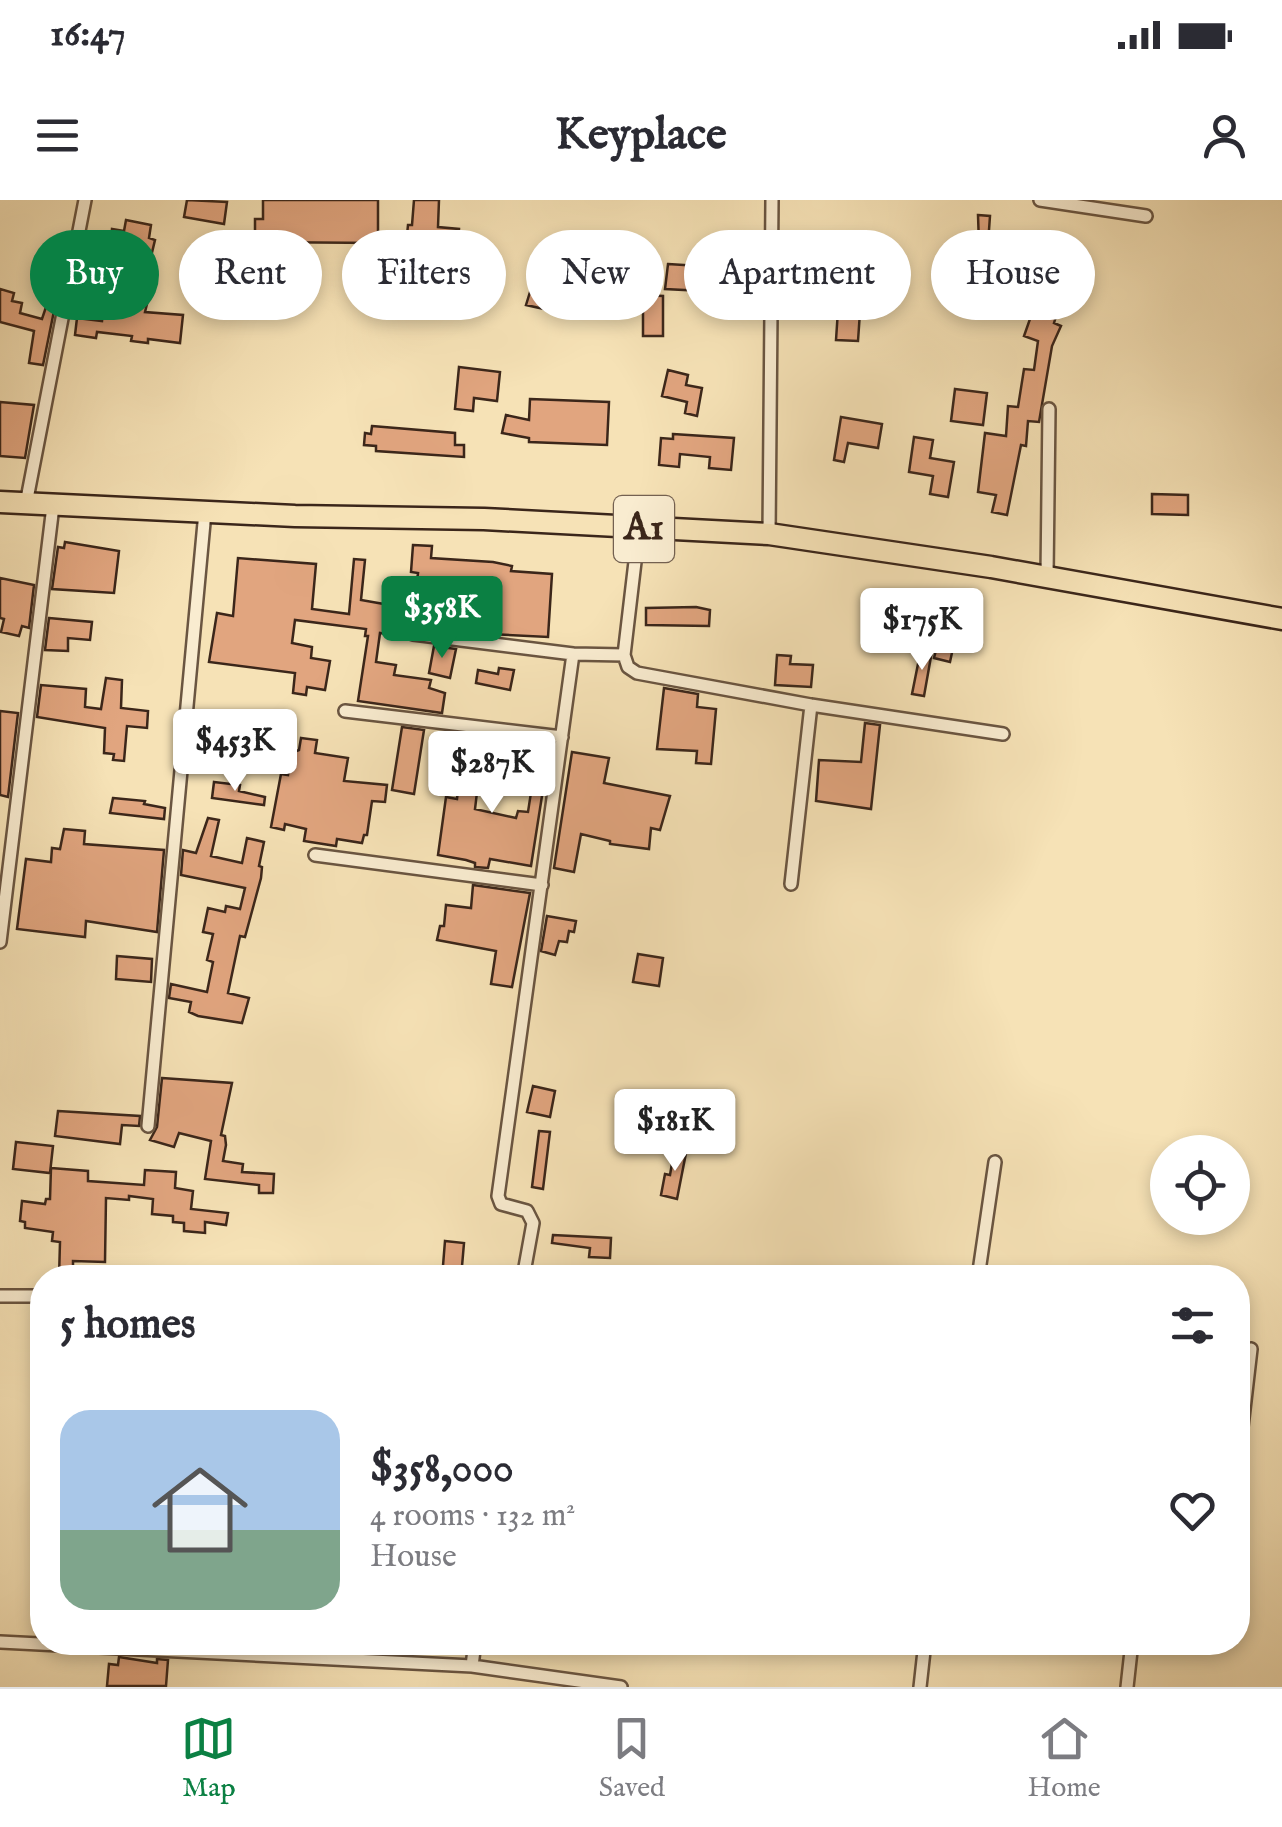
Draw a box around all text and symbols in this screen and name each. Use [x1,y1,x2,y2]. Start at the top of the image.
text: 16:47 [50,11,125,59]
text: Keyplace [555,107,727,164]
icon: menu [30,108,85,163]
icon: person [1197,108,1252,163]
chip: Buy [30,230,159,320]
chip: Rent [179,230,322,320]
chip: Filters [342,230,506,320]
chip: New [526,230,664,320]
chip: Apartment [684,230,911,320]
chip: House [931,230,1095,320]
road number: A1 [614,496,674,562]
pin: $358K [372,576,512,661]
text: $358K [404,588,480,629]
pin: $175K [852,588,992,673]
text: $175K [882,600,962,641]
pin: $453K [165,709,305,794]
text: $453K [195,721,275,762]
pin: $287K [422,731,562,816]
text: $287K [450,743,534,784]
pin: $181K [605,1089,745,1174]
text: $181K [636,1101,714,1142]
map controls [1150,1135,1250,1235]
button: locate [1150,1135,1250,1235]
icon: filters [1165,1298,1220,1353]
text: 5 homes [60,1299,196,1352]
text: $358,000 [370,1443,514,1496]
icon: home [140,1450,260,1570]
icon: heart [1165,1483,1220,1538]
text: 4 rooms · 132 m² [370,1496,575,1537]
text: House [370,1537,457,1578]
tab: Map [181,1711,236,1806]
tab: Saved [599,1711,665,1806]
tab: Home [1028,1711,1101,1806]

